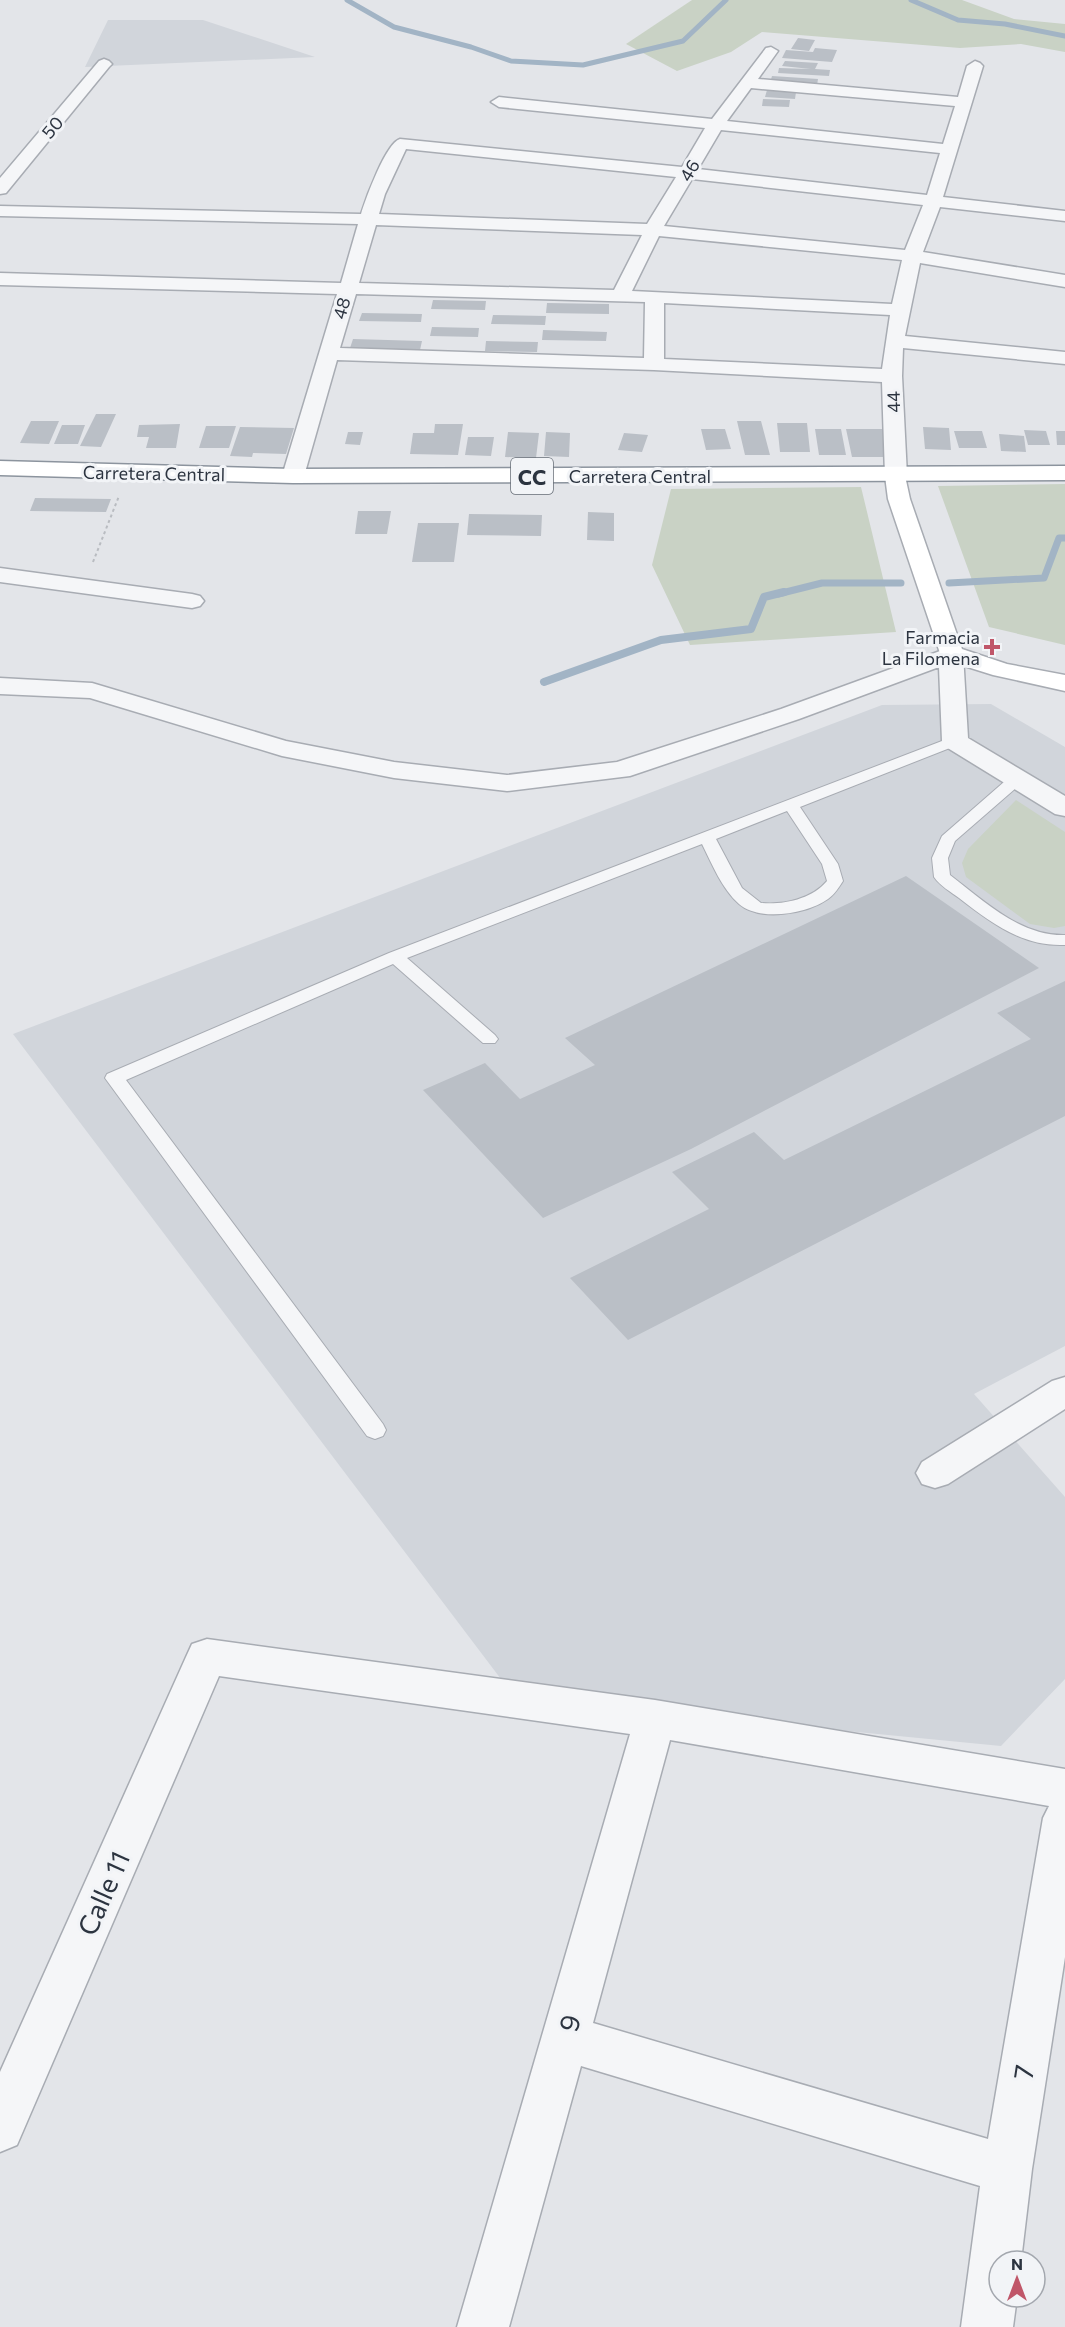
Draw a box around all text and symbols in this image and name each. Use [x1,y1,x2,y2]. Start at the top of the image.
street label: 50 [36,111,68,143]
street label: 46 [674,155,704,185]
street label: 48 [327,294,355,321]
street label: 44 [882,391,904,413]
road number: CC [511,458,553,494]
street label: Carretera Central [83,461,225,485]
street label: Carretera Central [569,465,711,487]
place label: Farmacia La Filomena [882,626,980,669]
marker: Farmacia La Filomena [985,640,999,654]
street label: Calle 11 [70,1846,136,1940]
street label: 9 [551,2011,587,2035]
street label: 7 [1006,2062,1040,2082]
north arrow [987,2249,1047,2309]
text: N [1011,2254,1023,2273]

